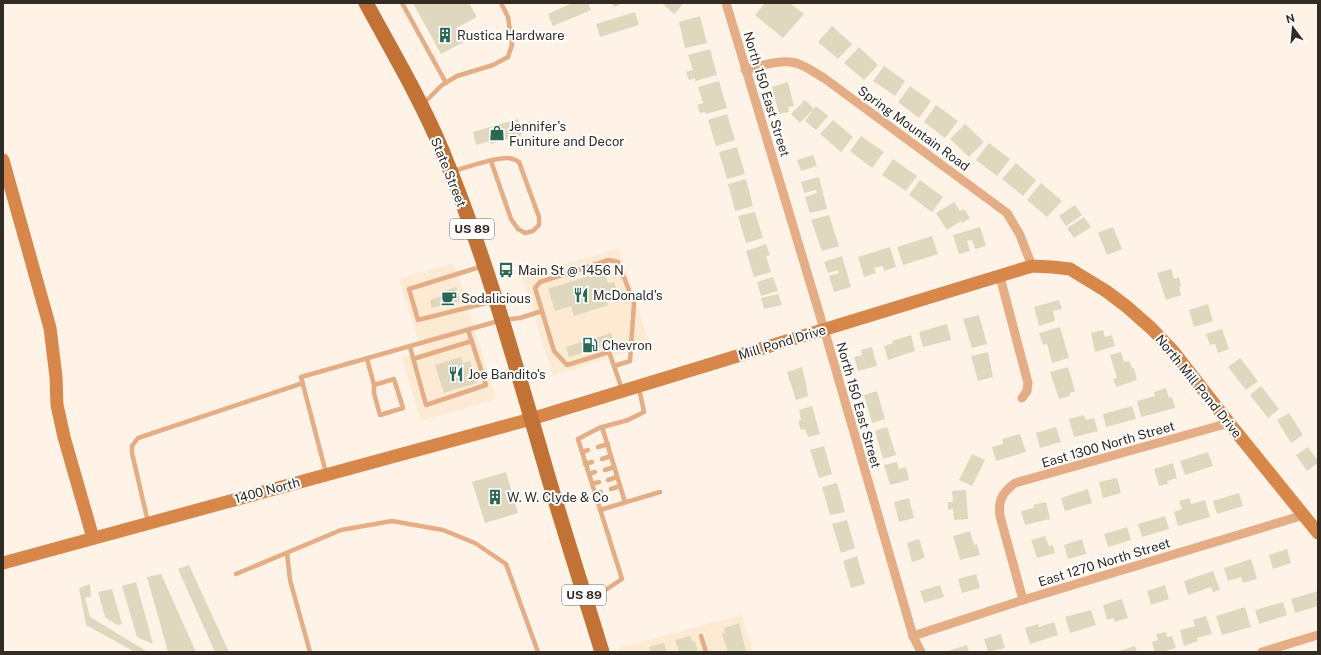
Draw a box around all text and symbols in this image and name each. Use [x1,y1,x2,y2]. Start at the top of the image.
north arrow [1273,8,1313,48]
text: N [1284,11,1296,25]
building icon: Rustica Hardware [436,26,454,44]
place label: Rustica Hardware [457,28,565,43]
street label: North 150 East Street [740,30,793,159]
street label: Spring Mountain Road [855,83,972,174]
place label: Jennifer's Funiture and Decor [509,119,624,149]
shop icon: Jennifer's Funiture and Decor [488,124,506,142]
street label: State Street [428,135,469,209]
road number: US 89 [450,219,494,239]
bus stop icon: Main St @ 1456 N [497,261,515,279]
place label: Main St @ 1456 N [518,263,624,278]
restaurant icon: McDonald's [572,286,590,304]
place label: McDonald's [593,288,663,303]
cafe icon: Sodalicious [440,289,458,307]
place label: Sodalicious [461,291,531,306]
street label: Mill Pond Drive [737,322,828,363]
street label: North Mill Pond Drive [1152,332,1245,441]
fuel station icon: Chevron [581,336,599,354]
place label: Chevron [602,338,652,353]
street label: North 150 East Street [833,341,884,470]
restaurant icon: Joe Bandito's [447,365,465,383]
place label: Joe Bandito's [468,367,545,382]
street label: East 1300 North Street [1040,418,1176,471]
street label: 1400 North [233,475,301,506]
building icon: W. W. Clyde & Co [486,488,504,506]
place label: W. W. Clyde & Co [507,490,609,505]
street label: East 1270 North Street [1036,535,1172,590]
road number: US 89 [562,585,606,605]

